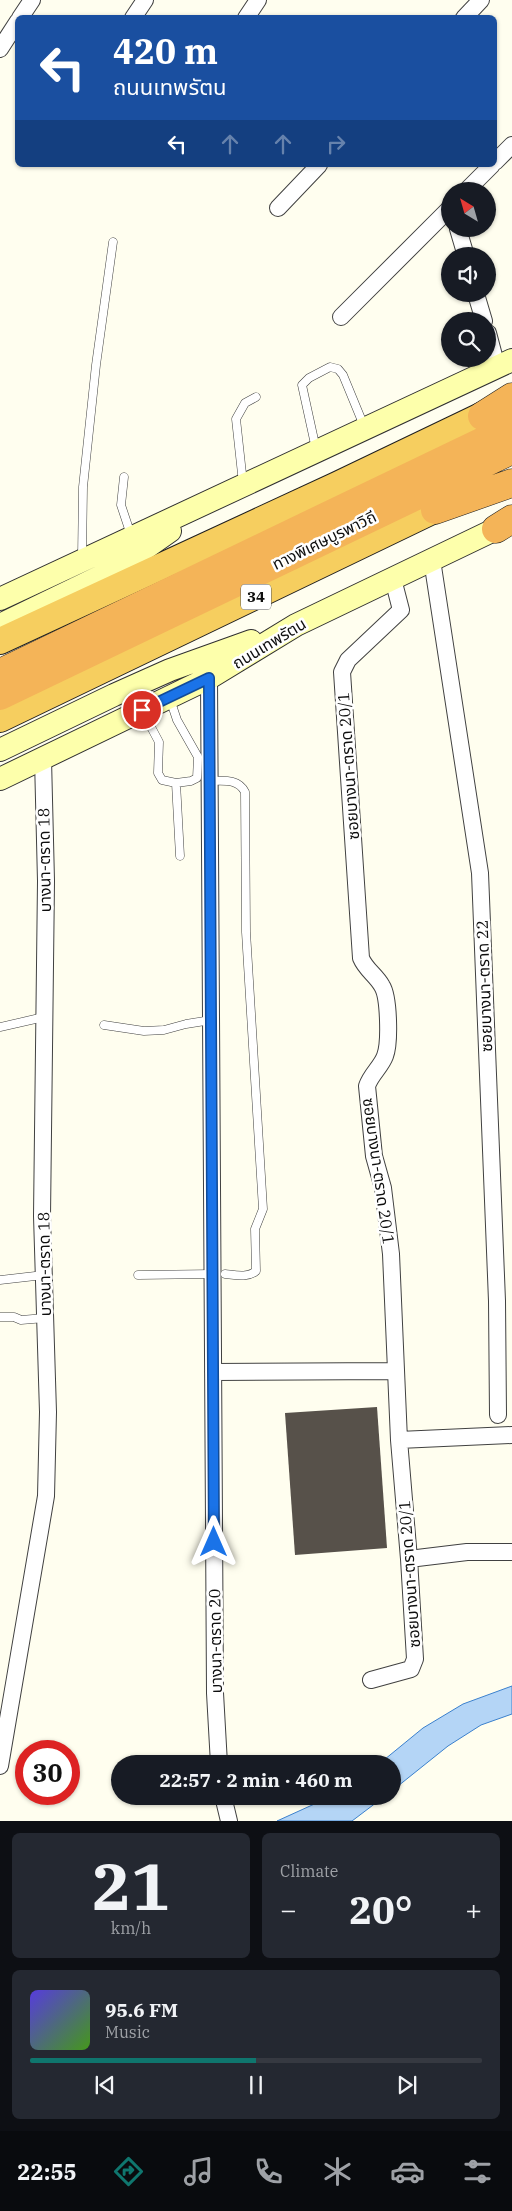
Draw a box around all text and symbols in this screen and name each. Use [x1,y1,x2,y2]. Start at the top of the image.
text: 420 m [113,28,218,74]
icon: left [30,35,95,100]
text: ถนนเทพรัตน [113,72,227,101]
icon: left [163,130,191,158]
icon: ahead [216,130,244,158]
icon: ahead [269,130,297,158]
icon: right [322,130,350,158]
north arrow [441,182,496,238]
map controls [441,182,496,367]
button: sound [441,247,496,302]
button: search [441,312,496,367]
street label: ทางพิเศษบูรพาวิถี [269,506,379,574]
road number: 34 [241,584,271,610]
street label: ถนนเทพรัตน [228,613,310,673]
pin [121,689,163,731]
street label: ซอยบางนา-ตราด 20/1 [333,692,363,840]
icon: arrive [128,696,156,724]
street label: บางนา-ตราด 18 [33,808,55,912]
street label: ซอยบางนา-ตราด 22 [472,920,496,1052]
street label: ซอยบางนา-ตราด 20/1 [359,1097,399,1245]
street label: บางนา-ตราด 18 [33,1212,55,1316]
street label: ซอยบางนา-ตราด 20/1 [394,1500,424,1648]
position arrow [187,1515,239,1567]
street label: บางนา-ตราด 20 [204,1589,226,1693]
speed limit sign: 30 [15,1740,80,1805]
text: 22:57 · 2 min · 460 m [160,1768,352,1792]
text: 21 [92,1843,170,1928]
text: Climate [280,1861,338,1881]
text: 20° [349,1885,413,1934]
text: − [280,1891,297,1928]
text: + [465,1891,482,1928]
text: km/h [111,1918,151,1938]
text: 95.6 FM [105,1998,178,2022]
text: Music [105,2022,150,2042]
icon: previous [91,2071,119,2099]
icon: pause [242,2071,270,2099]
icon: next [393,2071,421,2099]
icon: directions [111,2154,146,2189]
icon: music [181,2154,216,2189]
icon: phone [251,2154,286,2189]
icon: climate [320,2154,355,2189]
icon: car [390,2154,425,2189]
icon: filters [460,2154,495,2189]
text: 22:55 [17,2157,77,2186]

